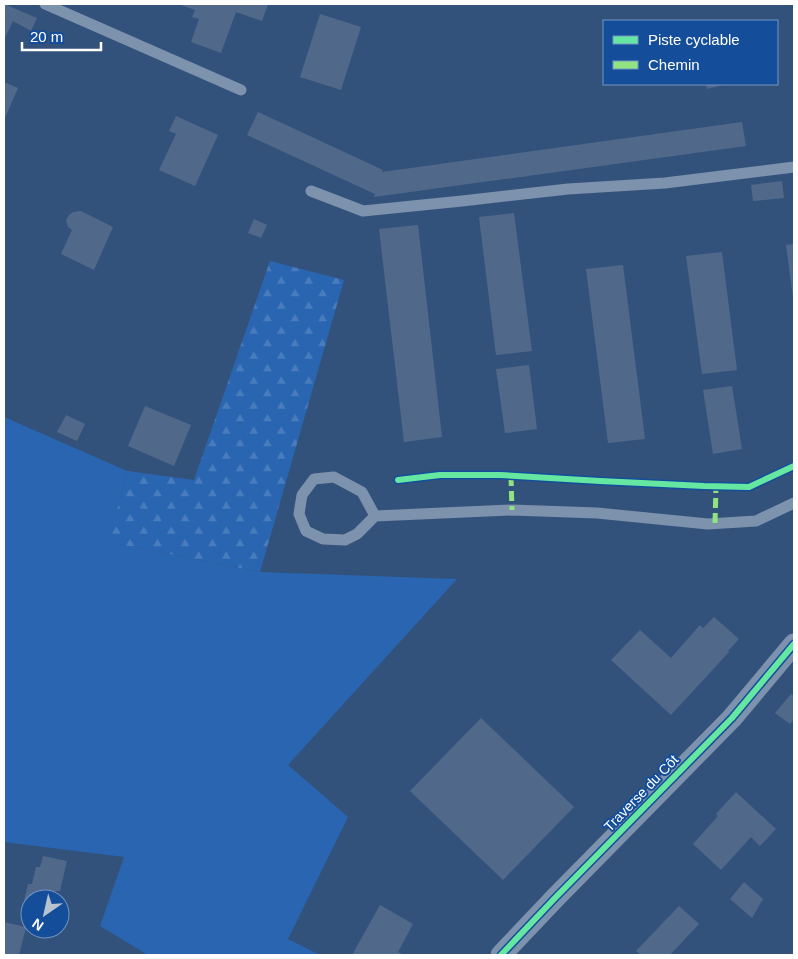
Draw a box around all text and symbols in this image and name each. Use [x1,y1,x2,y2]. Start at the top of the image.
scale bar [22,20,101,52]
legend [603,20,778,85]
text: 20 m [30,28,63,45]
text: Piste cyclable [648,31,740,48]
text: Chemin [648,56,700,73]
street label: Traverse du Côt [601,751,682,834]
north arrow [20,889,70,939]
text: N [29,915,46,934]

